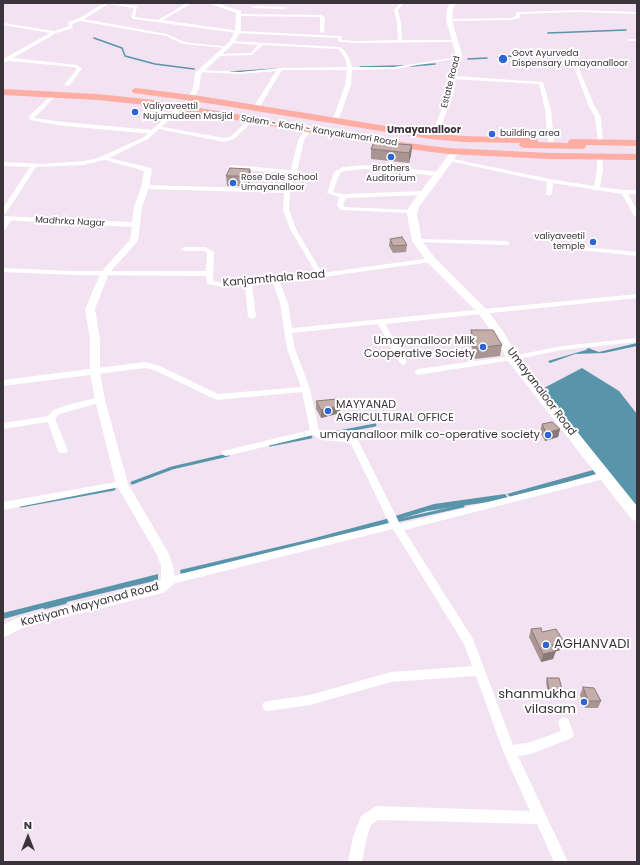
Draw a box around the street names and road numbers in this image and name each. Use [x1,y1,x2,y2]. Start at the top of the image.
street label: Estate Road [439,55,463,109]
street label: Salem - Kochi - Kanyakumari Road [240,113,398,149]
street label: Madhrka Nagar [35,215,105,229]
street label: Kanjamthala Road [222,268,326,290]
street label: Umayanaloor Road [504,345,578,439]
street label: Kottiyam Mayyanad Road [20,580,160,630]

